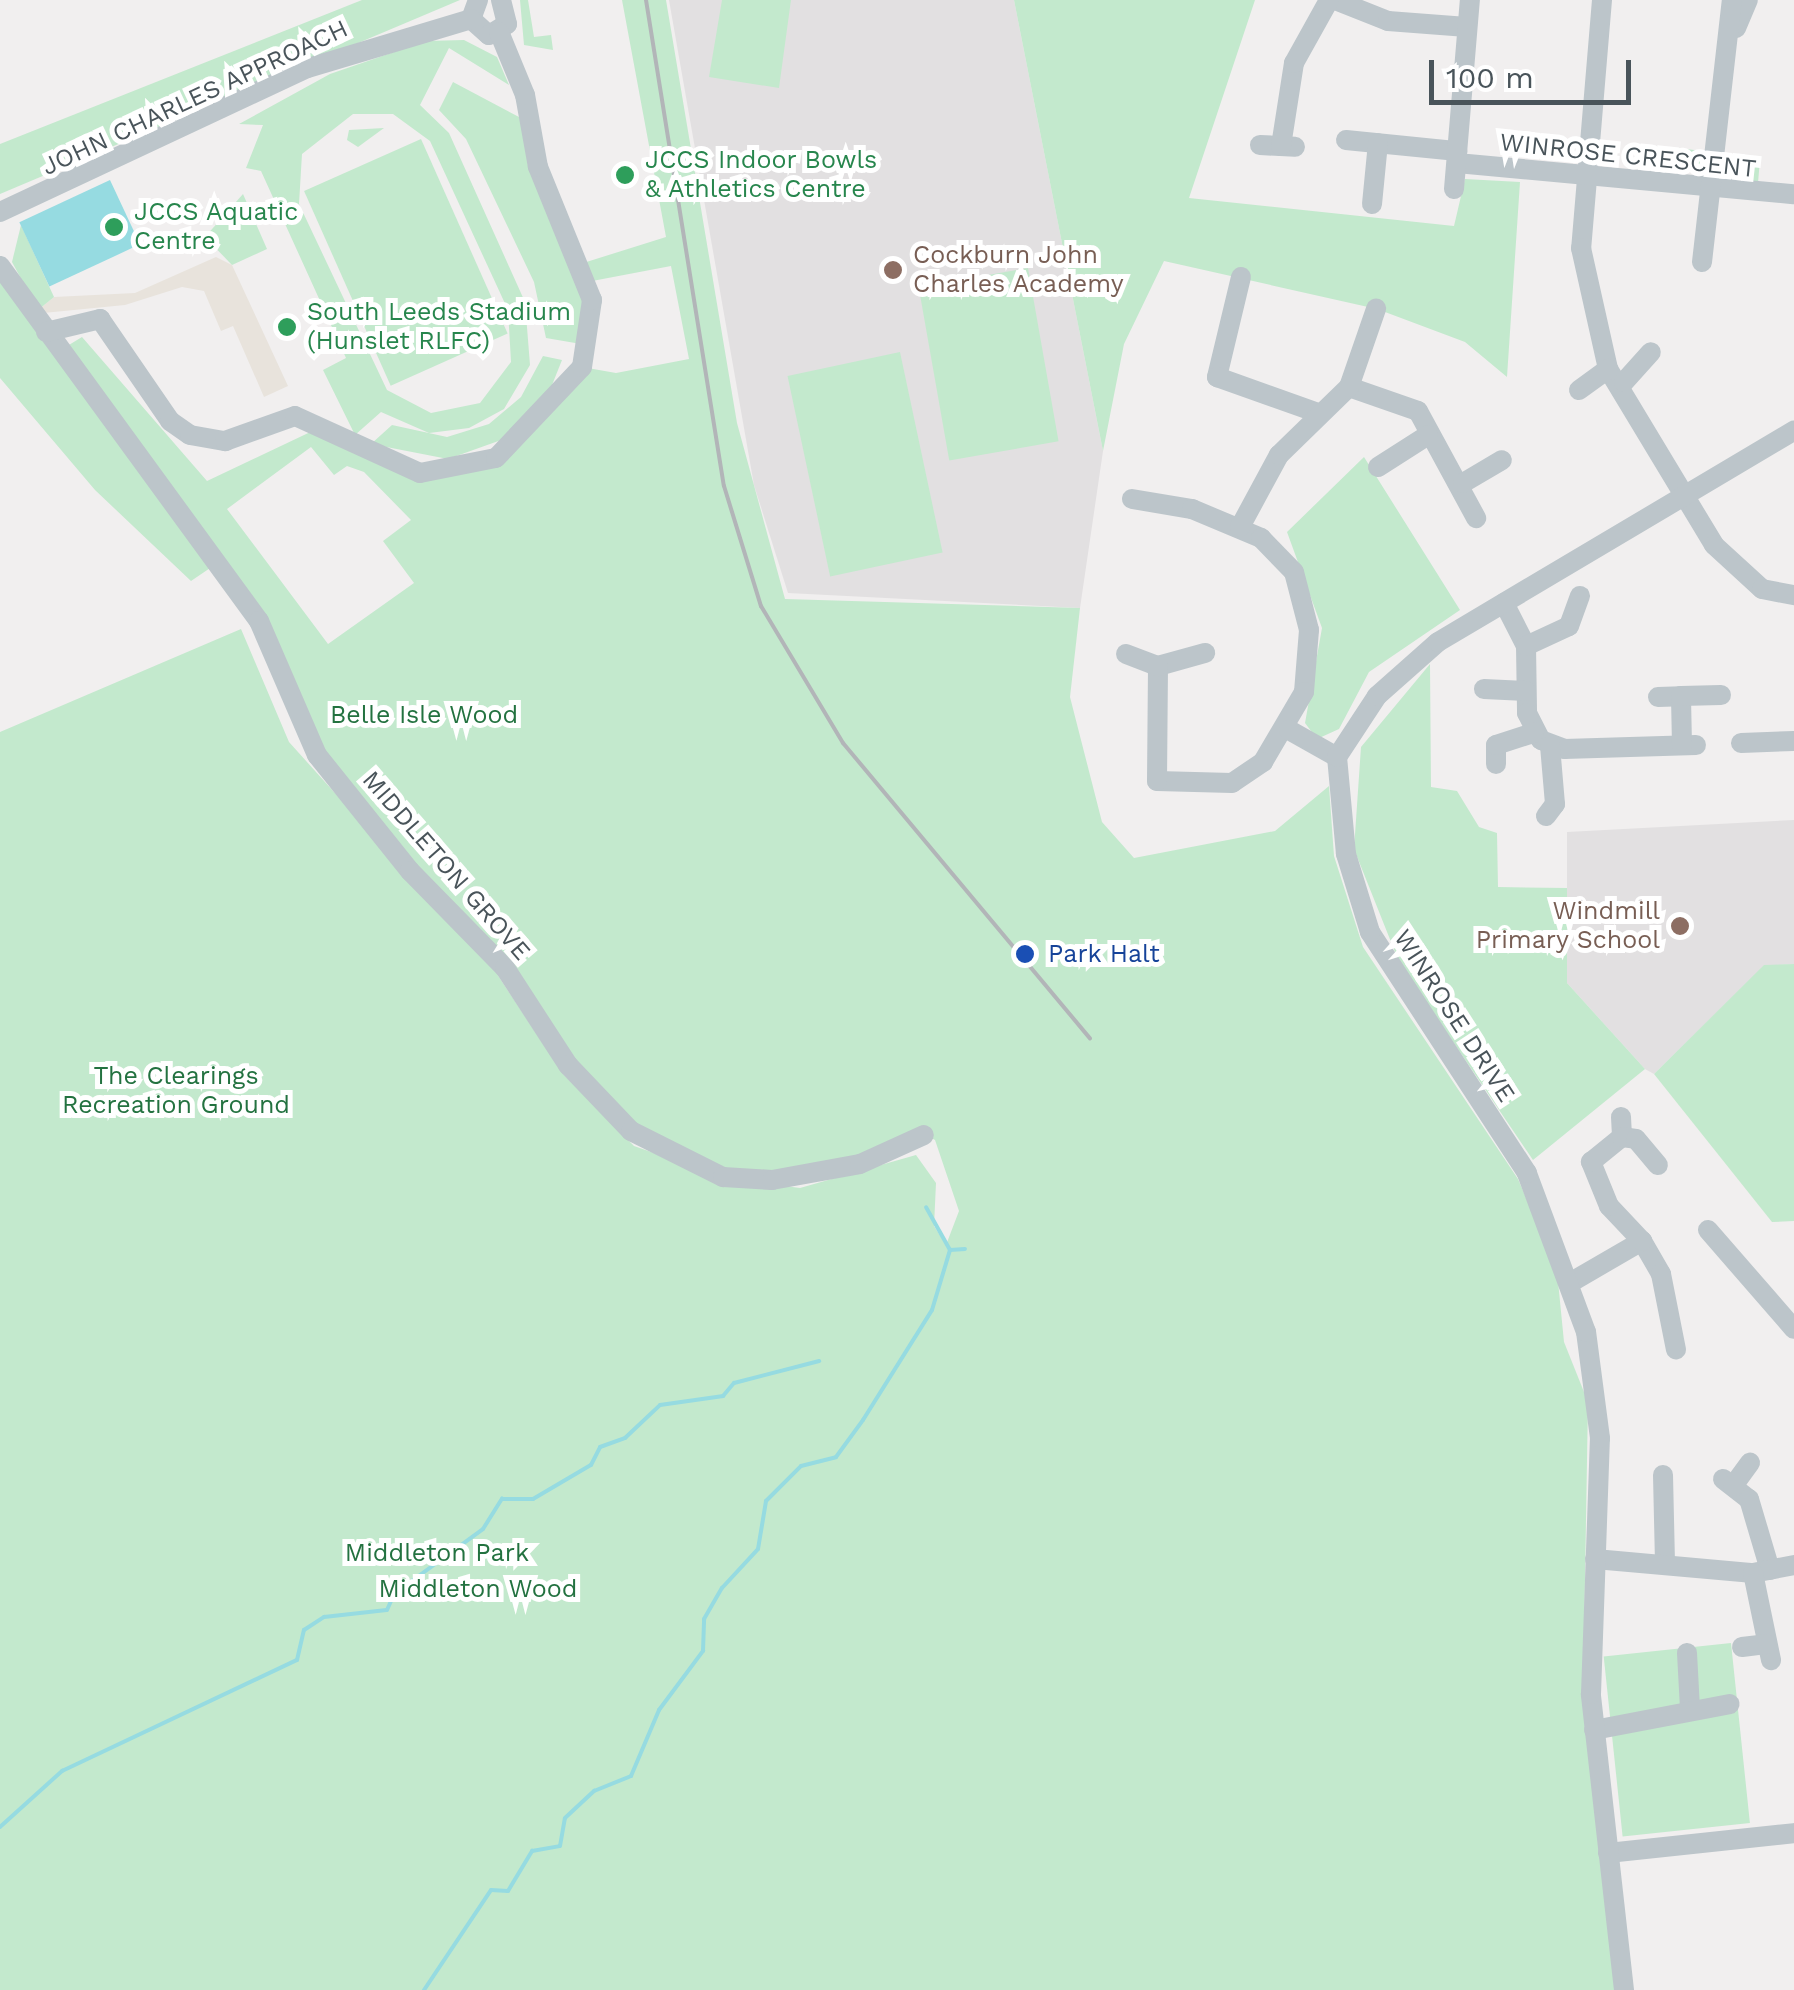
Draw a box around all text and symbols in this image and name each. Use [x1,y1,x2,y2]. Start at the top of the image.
street label: JOHN CHARLES APPROACH [37,14,353,182]
scale bar [1434,40,1636,102]
text: 100 m [1446,60,1534,95]
street label: WINROSE CRESCENT [1498,128,1758,184]
place label: JCCS Indoor Bowls & Athletics Centre [645,146,878,205]
marker: JCCS Indoor Bowls & Athletics Centre [614,164,636,186]
place label: JCCS Aquatic Centre [134,198,299,257]
marker: JCCS Aquatic Centre [103,216,125,238]
place label: Cockburn John Charles Academy [913,241,1125,300]
marker: Cockburn John Charles Academy [882,259,904,281]
place label: South Leeds Stadium (Hunslet RLFC) [307,298,571,357]
marker: South Leeds Stadium (Hunslet RLFC) [276,316,298,338]
park label: Belle Isle Wood [330,700,518,730]
street label: MIDDLETON GROVE [356,765,536,967]
place label: Windmill Primary School [1475,897,1660,956]
marker: Windmill Primary School [1669,915,1691,937]
street label: WINROSE DRIVE [1387,924,1521,1108]
place label: Park Halt [1048,939,1160,969]
marker: Park Halt [1012,941,1038,967]
park label: The Clearings Recreation Ground [62,1062,290,1121]
park label: Middleton Park [345,1538,529,1568]
park label: Middleton Wood [378,1574,578,1604]

